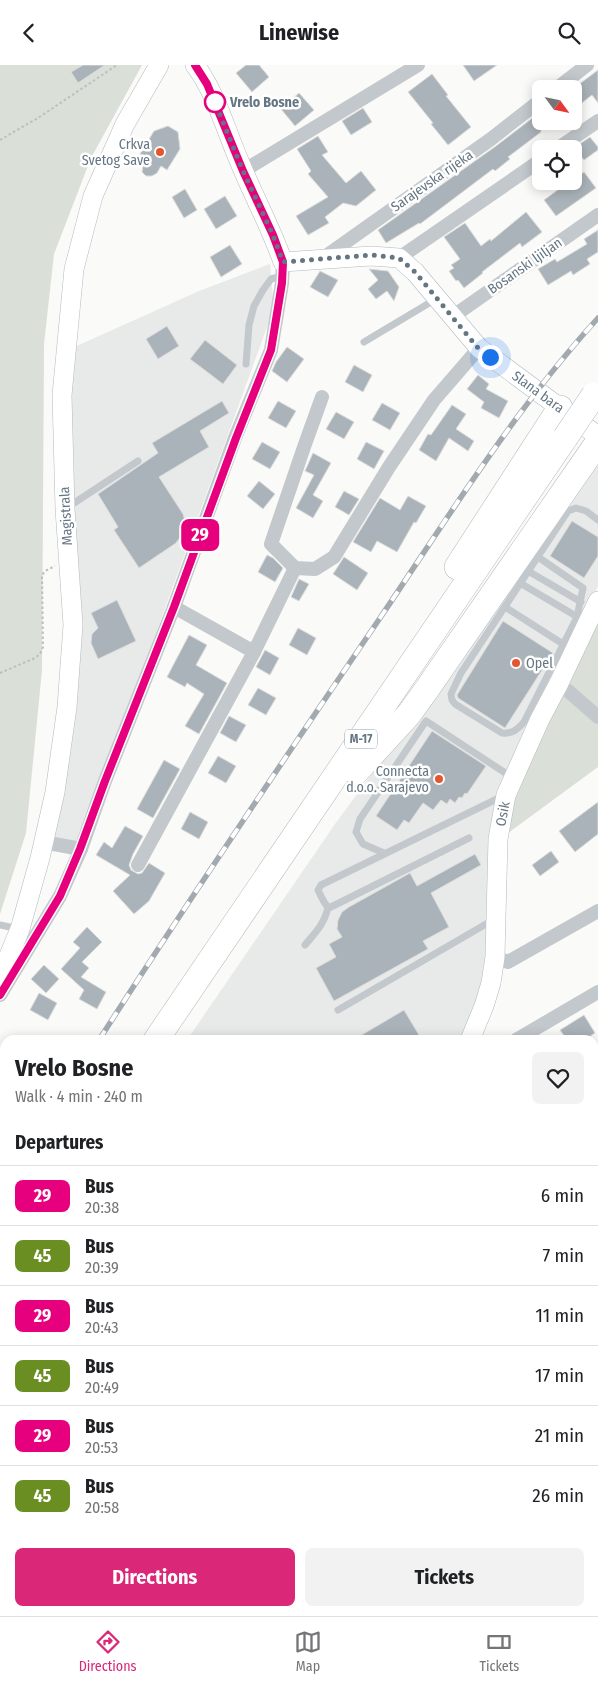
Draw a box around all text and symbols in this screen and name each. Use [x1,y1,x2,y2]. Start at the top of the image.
icon: back [15,19,43,47]
text: Linewise [259,19,339,46]
icon: search [555,19,583,47]
north arrow [532,80,582,130]
map controls [532,80,582,190]
marker: Vrelo Bosne [204,91,226,113]
place label: Vrelo Bosne [229,94,299,111]
place label: Crkva Svetog Save [82,136,150,169]
button: locate [532,140,582,190]
marker: Crkva Svetog Save [154,146,166,158]
street label: Sarajevska rijeka [388,146,476,215]
street label: Bosanski ljiljan [485,234,565,298]
your location [478,345,503,370]
street label: Slana bara [509,367,568,417]
street label: Magistrala [56,486,76,546]
line badge: 29 [178,519,222,551]
text: 29 [191,524,209,546]
place label: Opel [526,655,553,672]
marker: Opel [510,657,522,669]
road number: M-17 [345,729,377,749]
place label: Connecta d.o.o. Sarajevo [346,763,429,796]
marker: Connecta d.o.o. Sarajevo [433,773,445,785]
street label: Osik [492,800,514,828]
button: heart [532,1052,584,1104]
text: Vrelo Bosne [15,1054,133,1082]
text: Walk · 4 min · 240 m [15,1087,143,1106]
text: Departures [15,1131,103,1154]
text: Bus [85,1175,114,1198]
text: 6 min [541,1184,584,1207]
text: 29 [34,1185,51,1207]
text: 20:38 [85,1198,119,1217]
text: Bus [85,1235,114,1258]
text: 7 min [542,1244,584,1267]
text: 45 [34,1245,51,1267]
text: 20:39 [85,1258,119,1277]
text: Bus [85,1295,114,1318]
text: 11 min [536,1304,584,1327]
text: 29 [34,1305,51,1327]
text: 20:43 [85,1318,118,1337]
text: Bus [85,1355,114,1378]
text: 17 min [535,1364,584,1387]
text: 45 [34,1365,51,1387]
text: 20:49 [85,1378,119,1397]
text: Bus [85,1415,114,1438]
text: 21 min [535,1424,584,1447]
text: 29 [34,1425,51,1447]
text: 20:53 [85,1438,118,1457]
text: Bus [85,1475,114,1498]
text: 26 min [532,1484,584,1507]
text: 45 [34,1485,51,1507]
text: 20:58 [85,1498,119,1517]
button: Directions [15,1548,295,1606]
button: Tickets [305,1548,584,1606]
tab: Directions [79,1628,137,1675]
tab: Map [294,1628,322,1675]
tab: Tickets [479,1628,519,1675]

